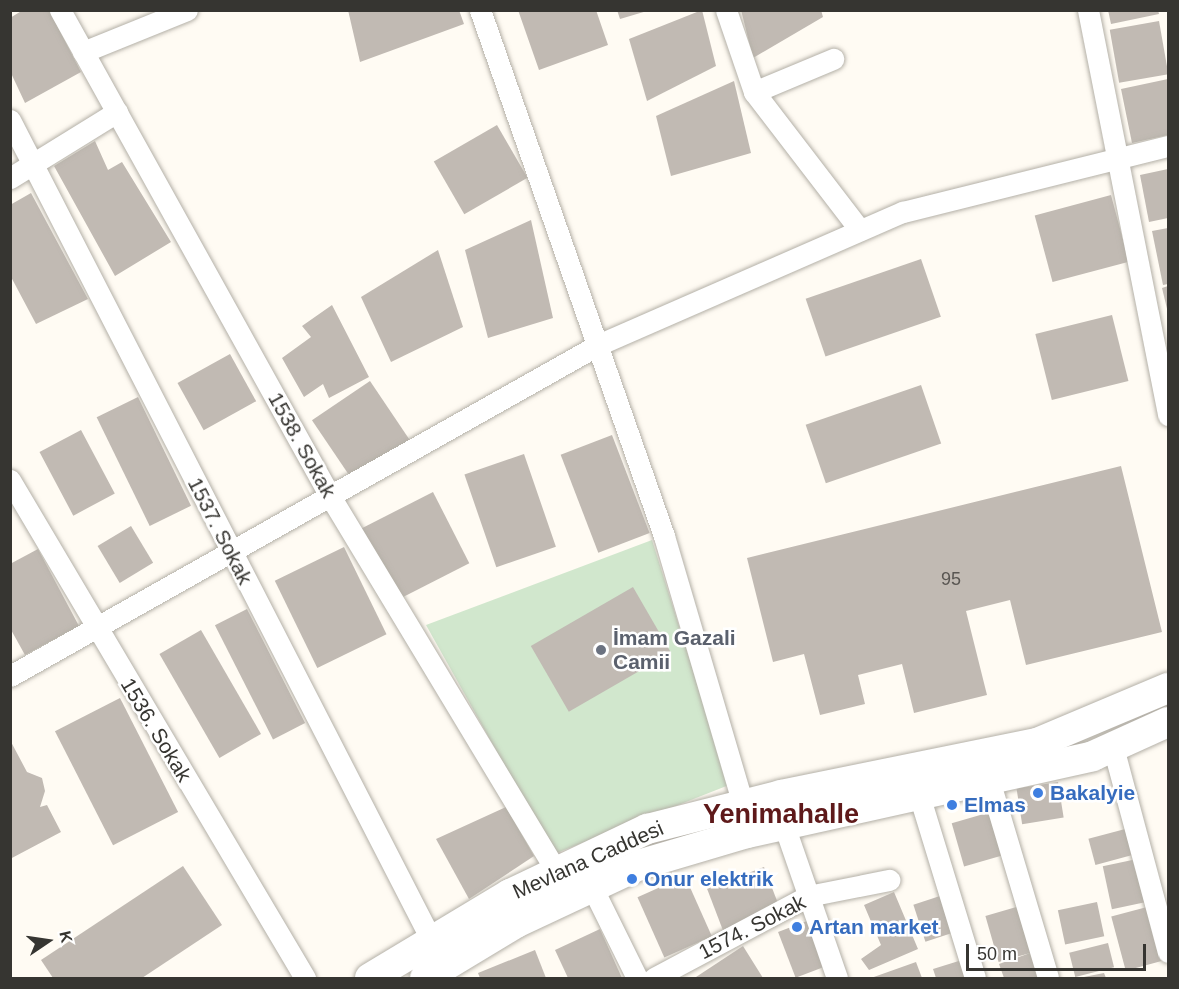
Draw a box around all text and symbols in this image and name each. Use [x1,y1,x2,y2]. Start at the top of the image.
street label: 1538. Sokak [263,388,341,502]
street label: 1537. Sokak [182,473,258,589]
house number: 95 [941,568,961,590]
place label: İmam Gazali Camii [613,625,736,675]
marker: İmam Gazali Camii [594,643,608,657]
street label: 1536. Sokak [115,673,197,787]
place label: Bakalyie [1050,780,1135,806]
marker: Bakalyie [1031,786,1045,800]
place label: Elmas [964,792,1026,818]
marker: Elmas [945,798,959,812]
district label: Yenimahalle [703,799,859,831]
street label: Mevlana Caddesi [509,815,667,905]
place label: Onur elektrik [644,866,774,892]
marker: Onur elektrik [625,872,639,886]
street label: 1574. Sokak [694,889,810,965]
north arrow [18,911,78,971]
place label: Artan market [809,914,939,940]
marker: Artan market [790,920,804,934]
text: K [56,929,76,944]
scale bar [969,932,1149,970]
text: 50 m [977,944,1017,964]

